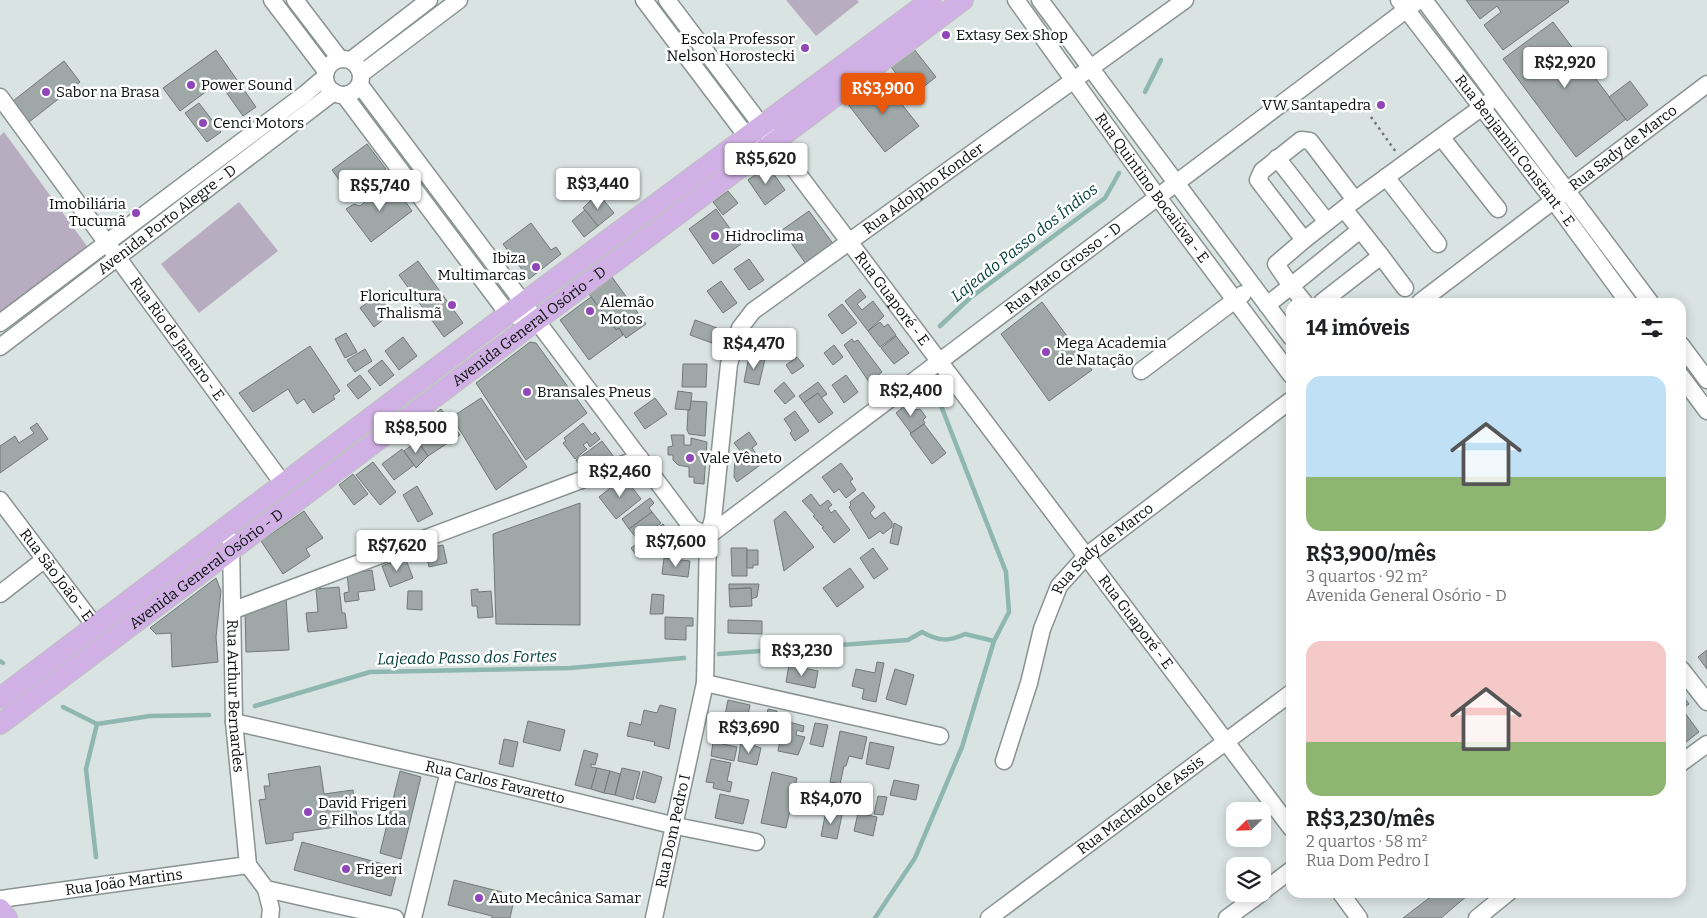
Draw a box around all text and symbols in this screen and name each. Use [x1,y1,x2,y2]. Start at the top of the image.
place label: Extasy Sex Shop [956,26,1068,44]
marker: Extasy Sex Shop [940,29,952,41]
place label: Escola Professor Nelson Horostecki [667,30,796,65]
marker: Escola Professor Nelson Horostecki [799,42,811,54]
pin: R$2,920 [1519,46,1611,89]
text: R$2,920 [1534,53,1596,72]
street label: Rua Benjamin Constant - E [1451,71,1579,230]
pin: R$3,900 [837,72,929,115]
place label: Power Sound [201,76,293,94]
marker: Power Sound [185,79,197,91]
text: R$3,900 [852,79,914,98]
place label: Sabor na Brasa [56,83,160,101]
marker: Sabor na Brasa [40,86,52,98]
place label: VW Santapedra [1262,96,1371,114]
marker: VW Santapedra [1375,99,1387,111]
street label: Rua Sady de Marco [1566,101,1680,194]
street label: Rua Quintino Bocaiúva - E [1091,110,1213,266]
place label: Cenci Motors [213,114,304,132]
marker: Cenci Motors [197,117,209,129]
street label: Rua Adolpho Konder [860,139,987,238]
pin: R$5,620 [720,142,812,185]
text: R$5,620 [736,149,796,168]
street label: Avenida Porto Alegre - D [94,161,240,278]
pin: R$3,440 [552,168,644,210]
pin: R$5,740 [334,170,426,212]
text: R$3,440 [567,174,629,193]
text: R$5,740 [350,176,410,195]
water label: Lajeado Passo dos Índios [947,178,1102,306]
place label: Imobiliária Tucumã [49,195,126,230]
marker: Imobiliária Tucumã [130,207,142,219]
street label: Rua Mato Grosso - D [1002,218,1125,318]
place label: Hidroclima [725,227,804,245]
marker: Hidroclima [709,230,721,242]
street label: Rua Guaporé - E [851,248,933,349]
place label: Ibiza Multimarcas [438,249,526,284]
marker: Ibiza Multimarcas [530,261,542,273]
street label: Avenida General Osório - D [448,262,610,390]
street label: Rua Rio de Janeiro - E [126,274,228,404]
place label: Floricultura Thalismã [360,287,442,322]
place label: Alemão Motos [600,293,654,328]
marker: Floricultura Thalismã [446,299,458,311]
marker: Alemão Motos [584,305,596,317]
icon: filters [1638,314,1666,342]
text: 14 imóveis [1306,315,1410,341]
pin: R$4,470 [708,328,800,370]
text: R$4,470 [723,334,785,353]
place label: Mega Academia de Natação [1056,334,1167,369]
marker: Mega Academia de Natação [1040,346,1052,358]
pin: R$2,400 [865,374,957,417]
text: R$2,400 [879,381,943,400]
place label: Bransales Pneus [537,383,651,401]
marker: Bransales Pneus [521,386,533,398]
icon: home [1441,409,1531,499]
pin: R$8,500 [370,412,462,454]
text: R$8,500 [385,418,447,437]
place label: Vale Vêneto [700,449,782,467]
marker: Vale Vêneto [684,452,696,464]
pin: R$2,460 [574,456,666,498]
text: R$2,460 [589,462,651,481]
street label: Rua Sady de Marco [1048,499,1157,597]
street label: Avenida General Osório - D [125,505,287,633]
street label: Rua São João - E [16,525,97,625]
pin: R$7,600 [630,526,722,568]
pin: R$7,620 [351,530,443,572]
text: R$7,600 [646,532,706,551]
text: R$7,620 [367,536,427,555]
text: R$3,900/mês [1306,541,1436,567]
text: 3 quartos · 92 m² [1306,567,1428,586]
street label: Rua Guaporé - E [1095,572,1177,673]
text: Avenida General Osório - D [1306,586,1507,605]
street label: Rua Arthur Bernardes [223,619,248,773]
pin: R$3,230 [756,634,848,677]
text: R$3,230 [771,641,833,660]
water label: Lajeado Passo dos Fortes [377,646,557,669]
icon: home [1441,674,1531,764]
pin: R$3,690 [703,712,795,754]
text: R$3,690 [718,718,780,737]
street label: Rua Machado de Assis [1074,752,1208,858]
street label: Rua Carlos Favaretto [424,757,567,808]
street label: Rua Dom Pedro I [652,773,694,890]
pin: R$4,070 [785,782,877,825]
text: R$4,070 [800,789,862,808]
place label: David Frigeri & Filhos Ltda [318,794,407,829]
north arrow [1226,802,1271,848]
map controls [1226,802,1271,902]
marker: David Frigeri & Filhos Ltda [302,806,314,818]
text: R$3,230/mês [1306,806,1435,832]
text: 2 quartos · 58 m² [1306,832,1427,851]
text: Rua Dom Pedro I [1306,851,1429,870]
button: layers [1226,857,1271,902]
place label: Frigeri [356,860,403,878]
marker: Frigeri [340,863,352,875]
street label: Rua João Martins [64,865,184,899]
place label: Auto Mecânica Samar [489,889,641,907]
marker: Auto Mecânica Samar [473,892,485,904]

